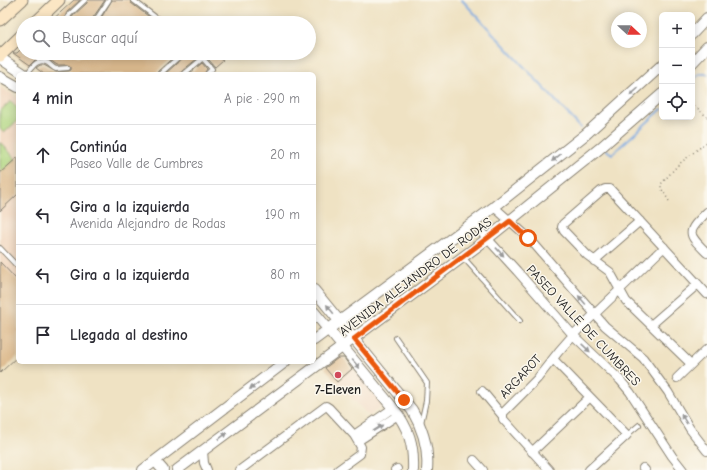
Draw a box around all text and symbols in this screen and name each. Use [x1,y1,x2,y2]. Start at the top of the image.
north arrow [611,12,647,48]
map controls [659,12,695,120]
button: + [659,12,695,48]
search box [16,16,316,60]
icon: search [30,27,52,49]
text: Buscar aquí [62,29,138,47]
button: − [659,48,695,84]
button: locate [659,84,695,120]
one-way arrow [629,87,639,96]
text: 4 min [32,89,73,108]
text: A pie · 290 m [224,91,300,106]
text: Continúa [70,138,127,156]
icon: ahead [32,144,54,166]
text: 20 m [270,147,300,162]
one-way arrow [550,154,561,163]
text: Paseo Valle de Cumbres [70,156,203,171]
text: Gira a la izquierda [70,198,190,216]
icon: left [32,204,54,226]
text: 190 m [265,207,300,222]
street label: AVENIDA ALEJANDRO DE RODAS [336,214,495,339]
text: Avenida Alejandro de Rodas [70,216,225,231]
route start [519,229,537,247]
one-way arrow [495,246,504,257]
street label: PASEO VALLE DE CUMBRES [524,262,644,389]
icon: left [32,264,54,286]
text: Gira a la izquierda [70,266,190,284]
text: 80 m [270,267,300,282]
one-way arrow [578,295,587,306]
one-way arrow [326,304,335,315]
icon: arrive [32,324,54,346]
text: Llegada al destino [70,326,188,344]
one-way arrow [581,344,591,353]
street label: ARGAROT [496,351,545,401]
one-way arrow [352,358,361,369]
marker: 7-Eleven [333,370,343,380]
one-way arrow [249,381,260,390]
place label: 7-Eleven [315,382,361,397]
route end [395,391,413,409]
one-way arrow [681,413,688,425]
one-way arrow [373,424,383,432]
one-way arrow [218,432,229,440]

